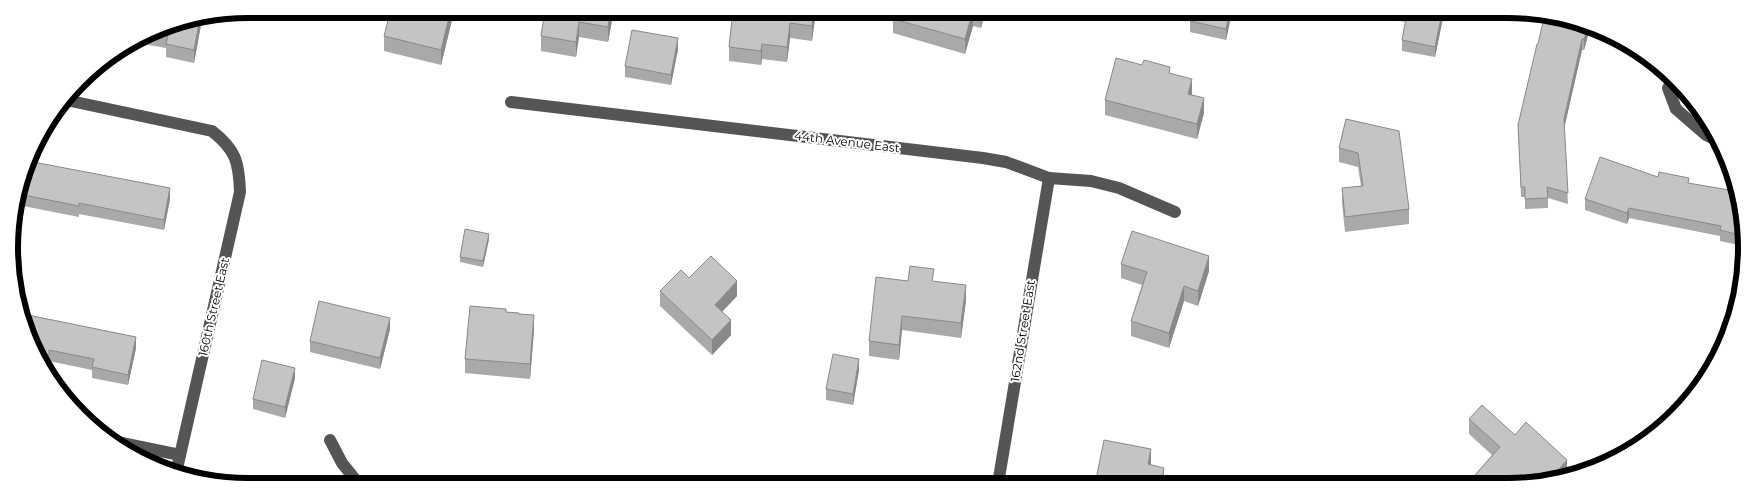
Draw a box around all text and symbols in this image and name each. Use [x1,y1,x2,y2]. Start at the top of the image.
street label: 44th Avenue East [793,128,901,155]
street label: 160th Street East [195,256,232,358]
street label: 162nd Street East [1007,279,1038,383]

